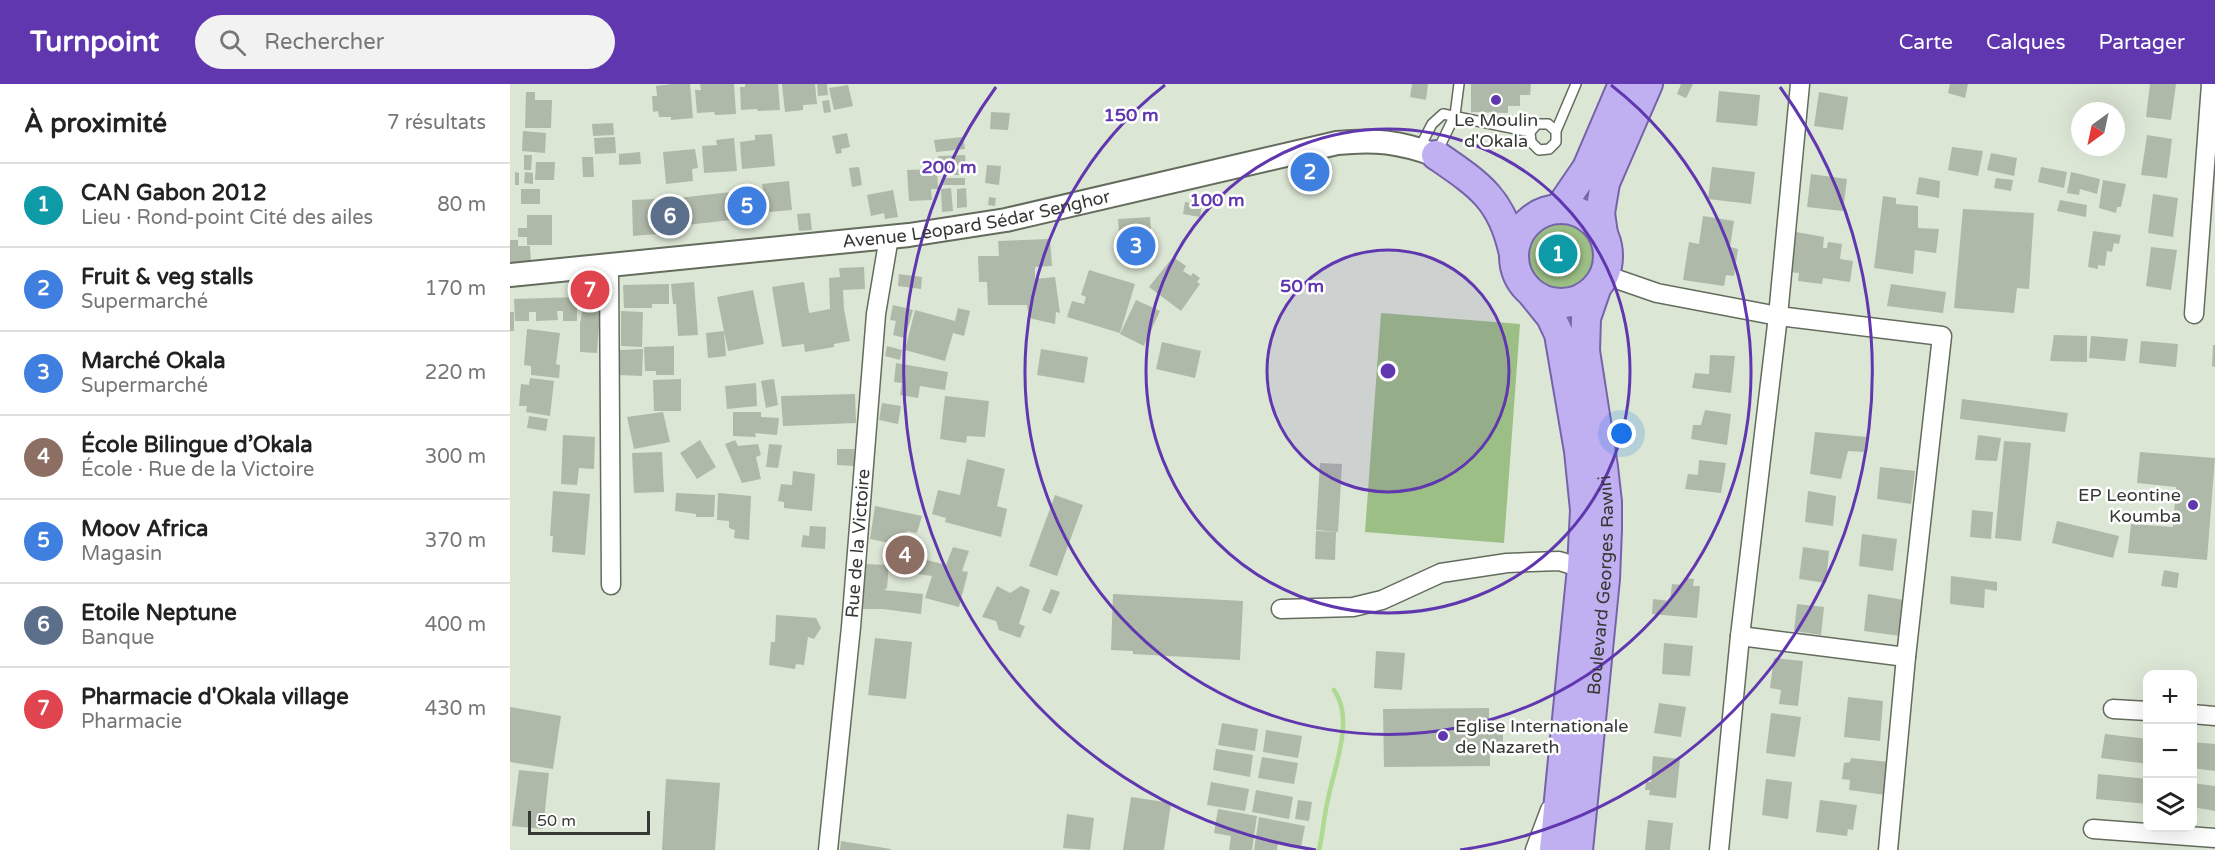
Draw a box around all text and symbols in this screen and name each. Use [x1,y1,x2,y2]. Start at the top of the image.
search box [195,15,615,69]
text: Turnpoint [30,25,159,59]
icon: search [216,26,249,59]
text: Rechercher [264,29,384,55]
text: Carte [1899,30,1953,55]
text: Calques [1986,30,2066,55]
text: Partager [2099,30,2185,55]
marker: Le Moulin d'Okala [1489,93,1503,107]
north arrow [2071,102,2125,156]
text: 150 m [1103,104,1159,126]
text: À proximité [24,108,167,139]
place label: Le Moulin d'Okala [1454,109,1538,152]
text: 7 résultats [387,111,486,135]
pin: 2 [1290,150,1330,194]
text: 200 m [921,156,977,178]
text: CAN Gabon 2012 [81,180,267,206]
pin: 5 [728,184,766,228]
street label: Avenue Léopard Sédar Senghor [841,185,1112,253]
text: 100 m [1189,189,1245,211]
text: 1 [37,193,50,217]
text: 80 m [437,193,486,217]
pin: 6 [650,194,690,238]
text: Lieu · Rond-point Cité des ailes [81,206,373,230]
pin: 3 [1116,224,1156,268]
pin: 1 [1538,232,1578,276]
text: Fruit & veg stalls [81,264,253,290]
pin: 7 [570,268,610,312]
text: 50 m [1280,275,1324,297]
text: 2 [37,277,50,301]
text: 170 m [425,277,486,301]
text: Supermarché [81,290,208,314]
text: Marché Okala [81,348,226,374]
text: 3 [37,361,50,385]
text: 220 m [425,361,486,385]
centre of rings [1378,361,1398,381]
text: Supermarché [81,374,208,398]
your location [1607,419,1636,448]
text: École Bilingue d’Okala [81,432,313,458]
text: 4 [37,445,50,469]
text: 300 m [425,445,486,469]
text: École · Rue de la Victoire [81,458,314,482]
street label: Rue de la Victoire [841,468,875,619]
street label: Boulevard Georges Rawiri [1583,474,1618,696]
place label: EP Leontine Koumba [2078,484,2181,527]
marker: EP Leontine Koumba [2186,498,2200,512]
text: Moov Africa [81,516,208,542]
text: 5 [37,529,50,553]
text: 370 m [425,529,486,553]
pin: 4 [886,532,924,578]
text: Magasin [81,542,162,566]
text: Etoile Neptune [81,600,237,626]
text: 6 [37,613,50,637]
text: 400 m [425,613,486,637]
text: Banque [81,626,154,650]
map controls [2143,670,2197,832]
button: + [2143,670,2197,724]
text: Pharmacie d'Okala village [81,684,349,710]
text: 7 [37,697,50,721]
text: 430 m [425,697,486,721]
text: Pharmacie [81,710,182,734]
place label: Eglise Internationale de Nazareth [1455,715,1629,758]
button: − [2143,724,2197,778]
marker: Eglise Internationale de Nazareth [1436,729,1450,743]
button: layers [2143,778,2197,832]
scale bar [528,808,650,836]
text: 50 m [537,811,576,831]

